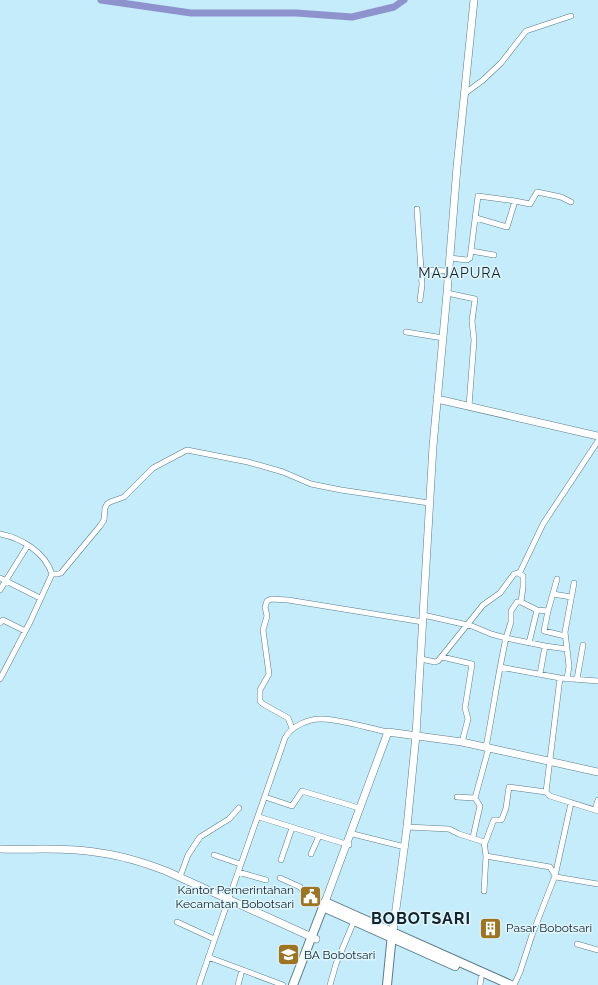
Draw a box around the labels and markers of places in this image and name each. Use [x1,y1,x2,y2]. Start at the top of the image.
place label: Kantor Pemerintahan Kecamatan Bobotsari [176,883,294,911]
public building icon: Kantor Pemerintahan Kecamatan Bobotsari [297,884,323,910]
building icon: Pasar Bobotsari [477,915,503,941]
place label: Pasar Bobotsari [506,921,592,935]
school or university icon: BA Bobotsari [276,942,302,968]
place label: BA Bobotsari [304,948,375,962]

